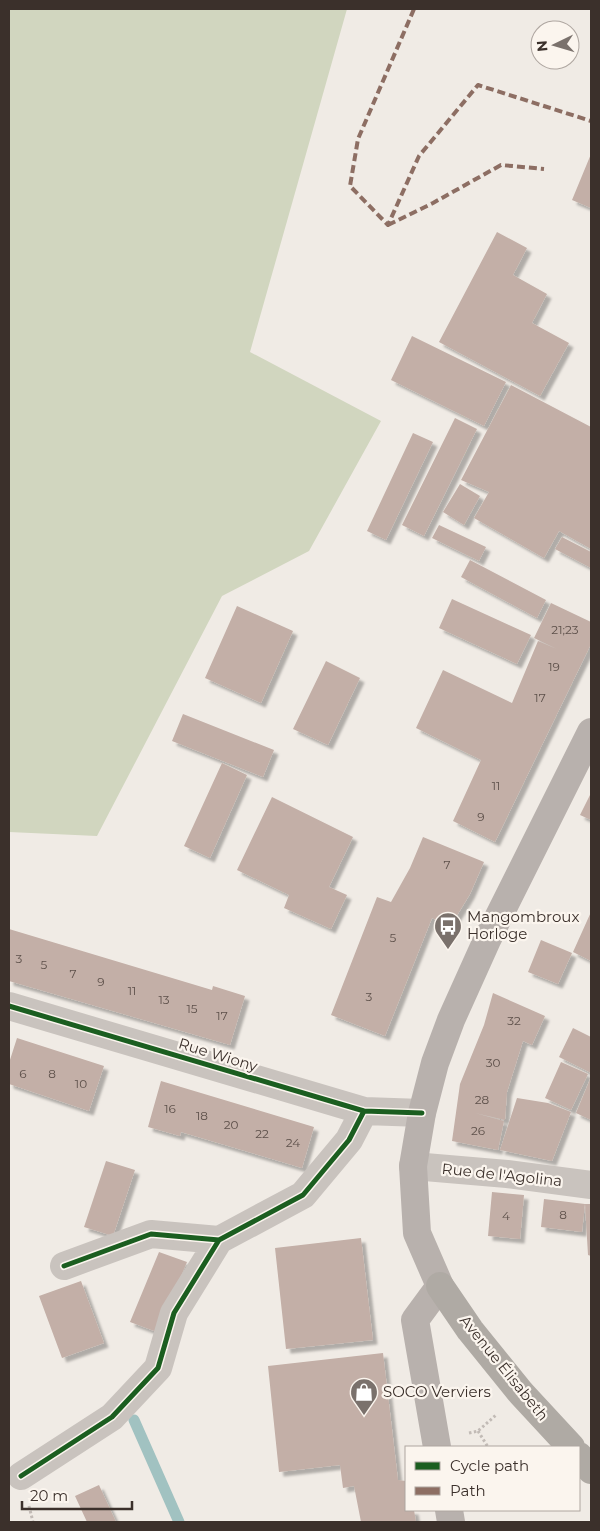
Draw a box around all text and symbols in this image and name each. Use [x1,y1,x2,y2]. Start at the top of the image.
north arrow [530,20,580,70]
text: N [533,40,552,53]
house number: 21;23 [551,622,579,637]
house number: 19 [548,659,560,674]
house number: 17 [534,690,546,705]
house number: 11 [492,778,500,793]
house number: 9 [477,809,485,824]
house number: 7 [443,857,451,872]
place label: Mangombroux Horloge [467,907,579,943]
bus stop icon: Mangombroux Horloge [433,911,463,950]
house number: 5 [390,930,397,945]
house number: 3 [16,951,23,966]
house number: 5 [41,957,48,972]
house number: 7 [69,966,77,981]
house number: 9 [97,974,105,989]
house number: 11 [128,983,136,998]
house number: 3 [366,989,373,1004]
house number: 13 [158,992,170,1007]
house number: 15 [186,1001,198,1016]
house number: 17 [216,1008,228,1023]
house number: 32 [507,1013,521,1028]
street label: Rue Wiony [176,1033,261,1076]
house number: 30 [486,1055,500,1070]
house number: 6 [19,1066,27,1081]
house number: 8 [48,1066,56,1081]
house number: 10 [75,1076,87,1091]
house number: 28 [475,1092,490,1107]
house number: 16 [164,1101,176,1116]
house number: 18 [196,1108,208,1123]
house number: 20 [224,1117,238,1132]
house number: 26 [471,1123,485,1138]
house number: 22 [255,1126,269,1141]
house number: 24 [286,1135,300,1150]
street label: Rue de l'Agolina [441,1159,563,1190]
house number: 8 [559,1207,567,1222]
house number: 4 [502,1208,510,1223]
street label: Avenue Élisabeth [456,1311,553,1424]
shop icon: SOCO Verviers [349,1377,379,1416]
place label: SOCO Verviers [383,1382,491,1401]
legend [405,1446,580,1511]
text: Cycle path [450,1456,529,1475]
scale bar [22,1478,132,1510]
text: Path [450,1481,486,1500]
text: 20 m [30,1486,68,1505]

